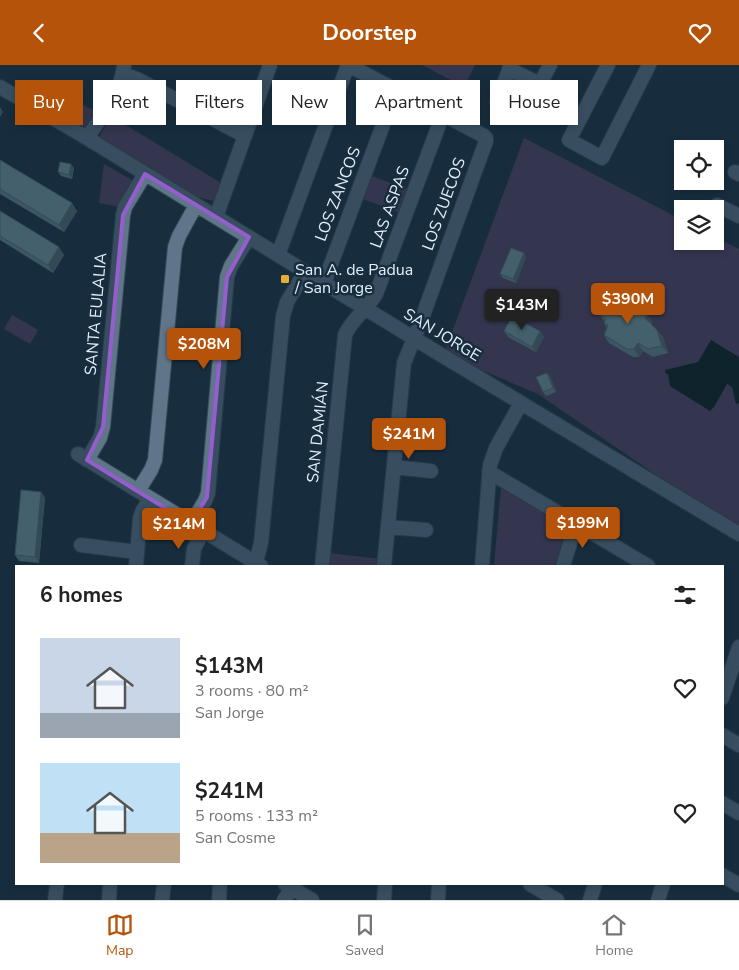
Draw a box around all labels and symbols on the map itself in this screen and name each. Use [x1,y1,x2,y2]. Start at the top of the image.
street label: LOS ZANCOS [310,143,366,244]
street label: LOS ZUECOS [417,154,471,253]
street label: LAS ASPAS [365,163,415,251]
street label: SANTA EULALIA [80,251,112,376]
place label: San A. de Padua / San Jorge [294,259,413,299]
marker: San A. de Padua / San Jorge [279,273,291,285]
pin: $390M [593,283,663,325]
pin: $143M [487,289,557,331]
street label: SAN JORGE [399,303,485,367]
pin: $208M [169,327,239,370]
street label: SAN DAMIÁN [302,380,334,484]
pin: $241M [374,417,444,460]
pin: $214M [144,507,214,550]
pin: $199M [548,507,618,549]

